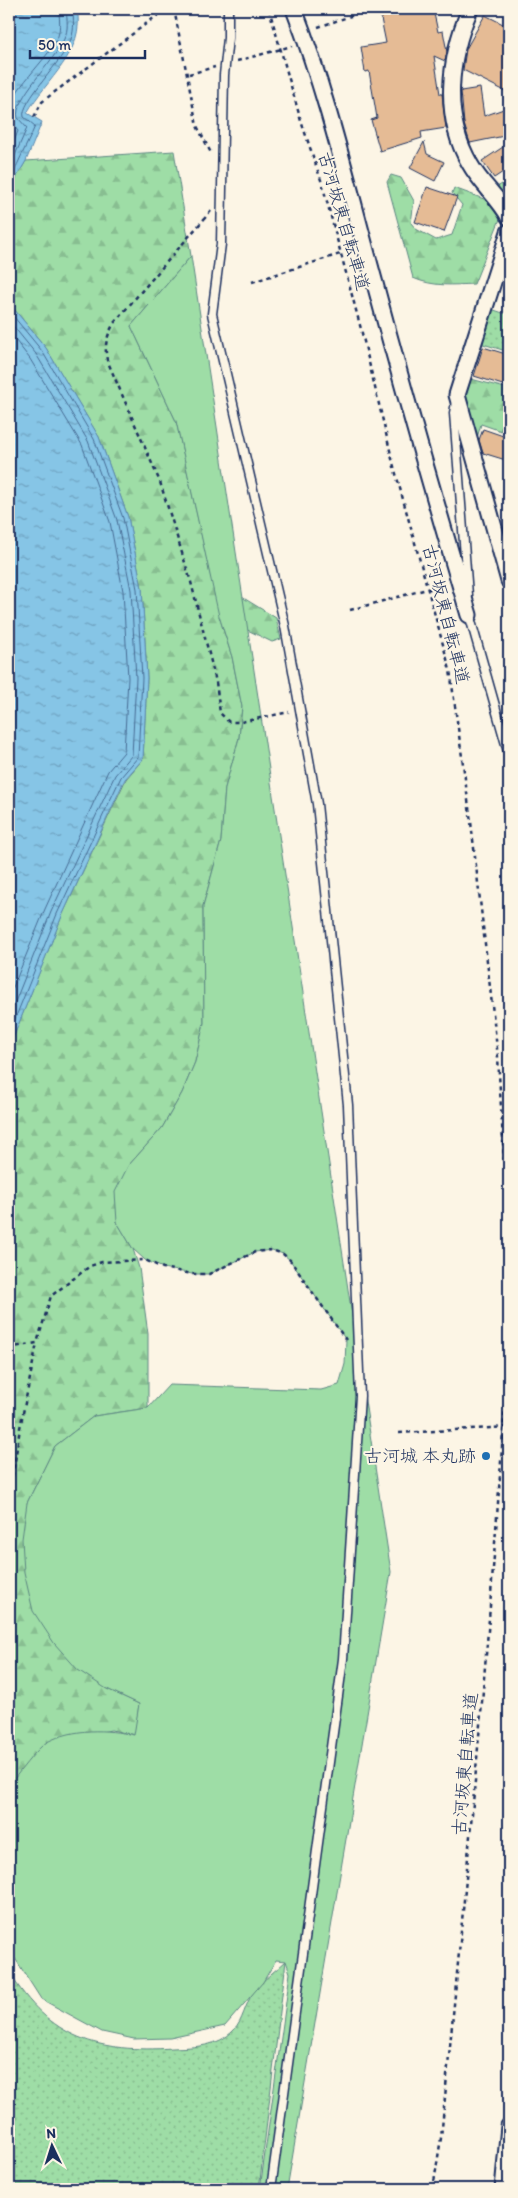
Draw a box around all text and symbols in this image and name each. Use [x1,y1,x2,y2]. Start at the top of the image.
scale bar [30,28,145,60]
text: 50 m [38,36,71,54]
street label: 古河坂東自転車道 [314,149,374,293]
street label: 古河坂東自転車道 [418,541,474,687]
place label: 古河城 本丸跡 [364,1445,476,1467]
marker: 古河城 本丸跡 [480,1450,492,1462]
street label: 古河坂東自転車道 [448,1691,482,1837]
north arrow [28,2120,78,2170]
text: N [46,2125,56,2142]

